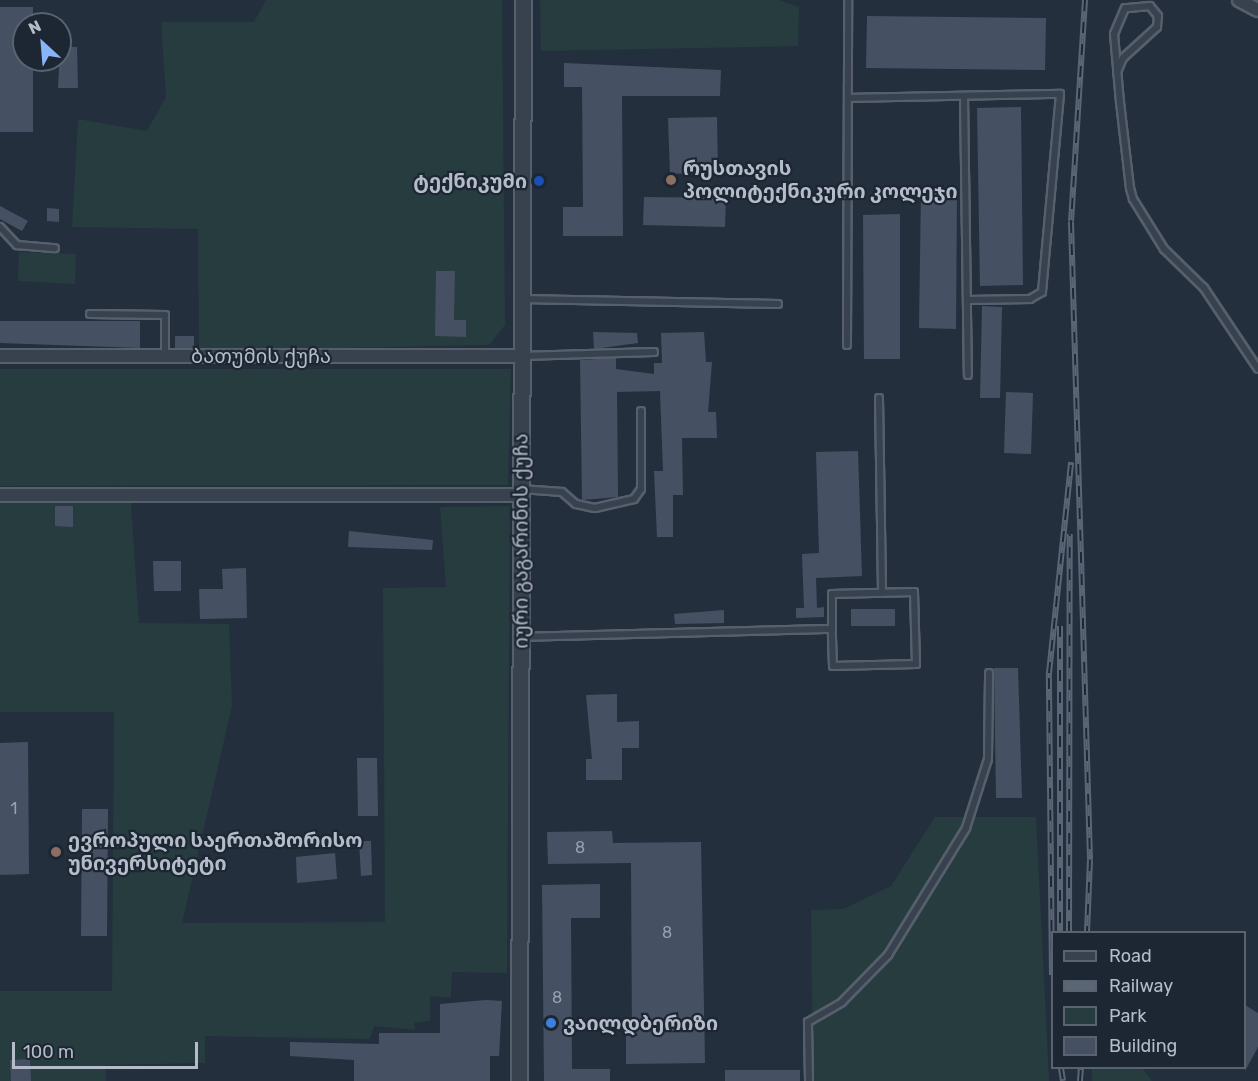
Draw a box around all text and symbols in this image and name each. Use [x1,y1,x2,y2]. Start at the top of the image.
north arrow [12,12,72,72]
text: N [25,16,44,38]
place label: რუსთავის პოლიტექნიკური კოლეჯი [683,156,958,203]
place label: ტექნიკუმი [413,169,527,193]
marker: რუსთავის პოლიტექნიკური კოლეჯი [664,173,678,187]
marker: ტექნიკუმი [532,174,546,188]
street label: ბათუმის ქუჩა [191,344,331,368]
street label: იური გაგარინის ქუჩა [509,433,533,649]
house number: 1 [11,799,17,819]
place label: ევროპული საერთაშორისო უნივერსიტეტი [68,828,362,875]
house number: 8 [575,838,585,858]
marker: ევროპული საერთაშორისო უნივერსიტეტი [49,845,63,859]
house number: 8 [662,923,672,943]
legend [1051,931,1246,1069]
text: Road [1109,945,1152,967]
text: Railway [1109,975,1173,997]
house number: 8 [552,988,562,1008]
text: Park [1109,1005,1146,1027]
place label: ვაილდბერიზი [563,1011,718,1035]
marker: ვაილდბერიზი [544,1016,558,1030]
scale bar [15,1030,201,1068]
text: Building [1109,1035,1177,1057]
text: 100 m [23,1041,74,1063]

